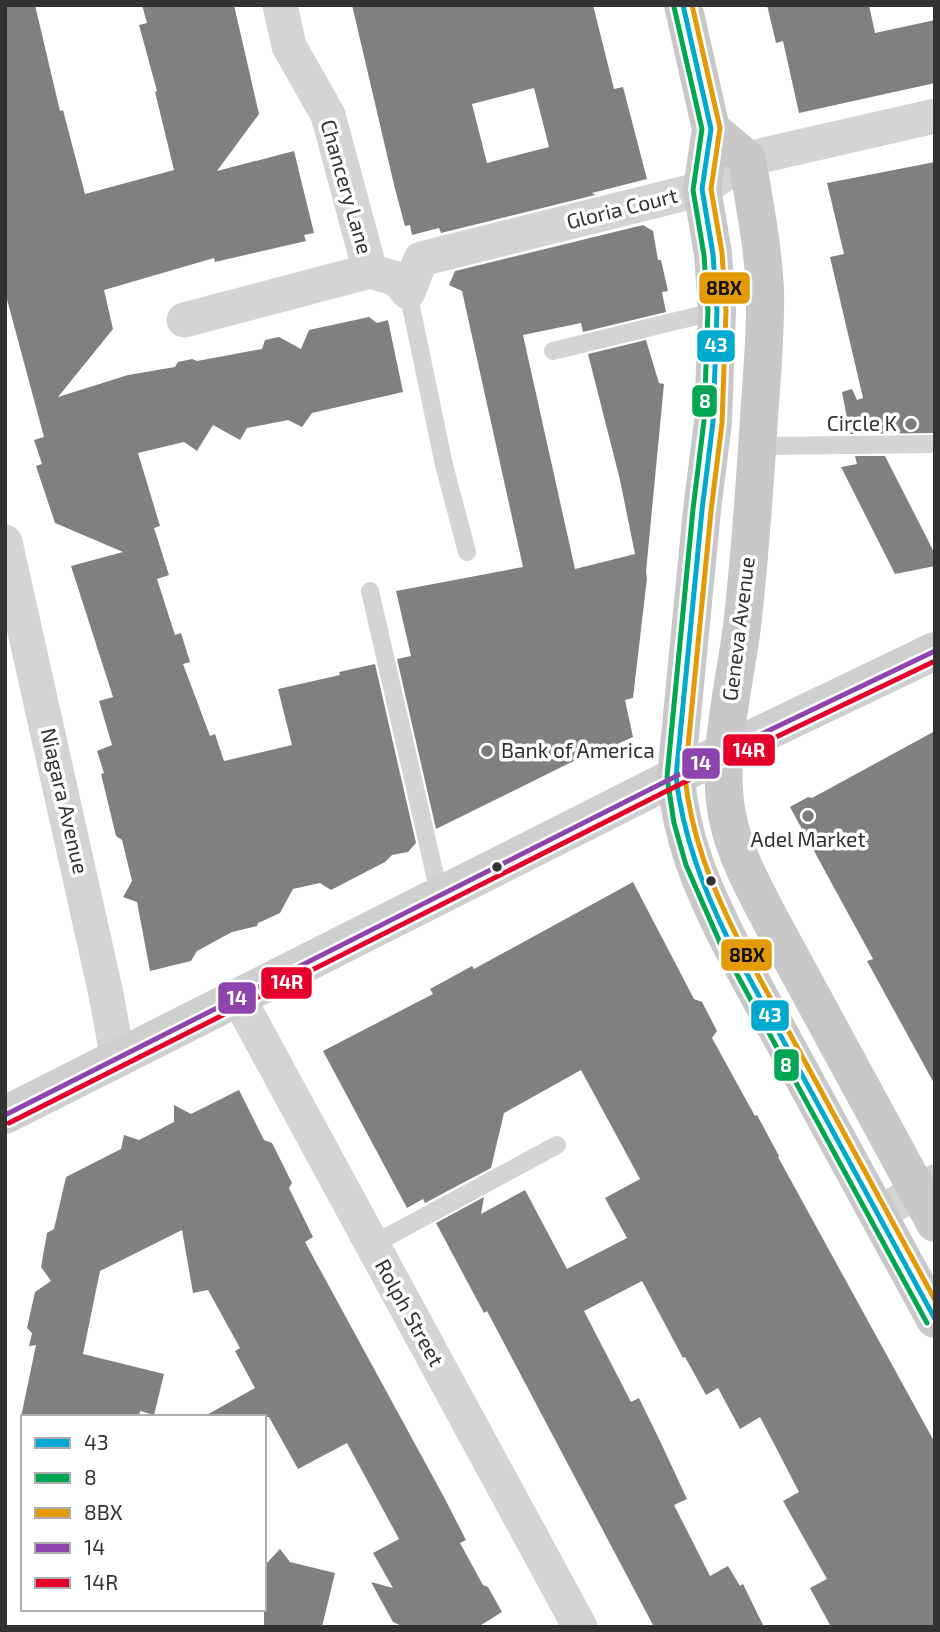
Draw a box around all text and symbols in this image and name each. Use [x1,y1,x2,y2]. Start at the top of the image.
street label: Chancery Lane [316,116,379,257]
street label: Gloria Court [564,182,680,233]
line badge: 8BX [698,271,751,305]
text: 8BX [706,276,743,299]
line badge: 43 [696,329,736,363]
text: 43 [705,333,727,356]
line badge: 8 [691,384,718,418]
text: 8 [699,389,711,412]
place label: Circle K [827,410,898,435]
marker: Circle K [903,416,919,432]
street label: Geneva Avenue [716,555,759,702]
street label: Niagara Avenue [37,725,94,876]
line badge: 14R [722,733,776,767]
place label: Bank of America [501,737,655,762]
text: 14R [733,738,765,761]
marker: Bank of America [479,743,495,759]
line badge: 14 [681,747,721,780]
text: 14 [691,751,711,774]
marker: Adel Market [800,808,816,824]
place label: Adel Market [751,826,865,851]
unlabelled marker [490,860,504,874]
unlabelled marker [704,874,718,888]
line badge: 8BX [720,938,773,972]
text: 8BX [729,943,766,966]
line badge: 14R [260,966,313,1000]
text: 14R [271,970,303,993]
line badge: 14 [217,981,257,1015]
text: 14 [227,986,247,1009]
line badge: 43 [750,999,790,1032]
text: 43 [759,1003,781,1026]
line badge: 8 [773,1048,800,1082]
text: 8 [780,1053,792,1076]
street label: Rolph Street [371,1254,450,1370]
legend [21,1415,266,1611]
text: 43 [84,1429,109,1454]
text: 8 [84,1464,97,1489]
text: 8BX [84,1499,123,1524]
text: 14 [84,1534,105,1559]
text: 14R [84,1569,118,1594]

